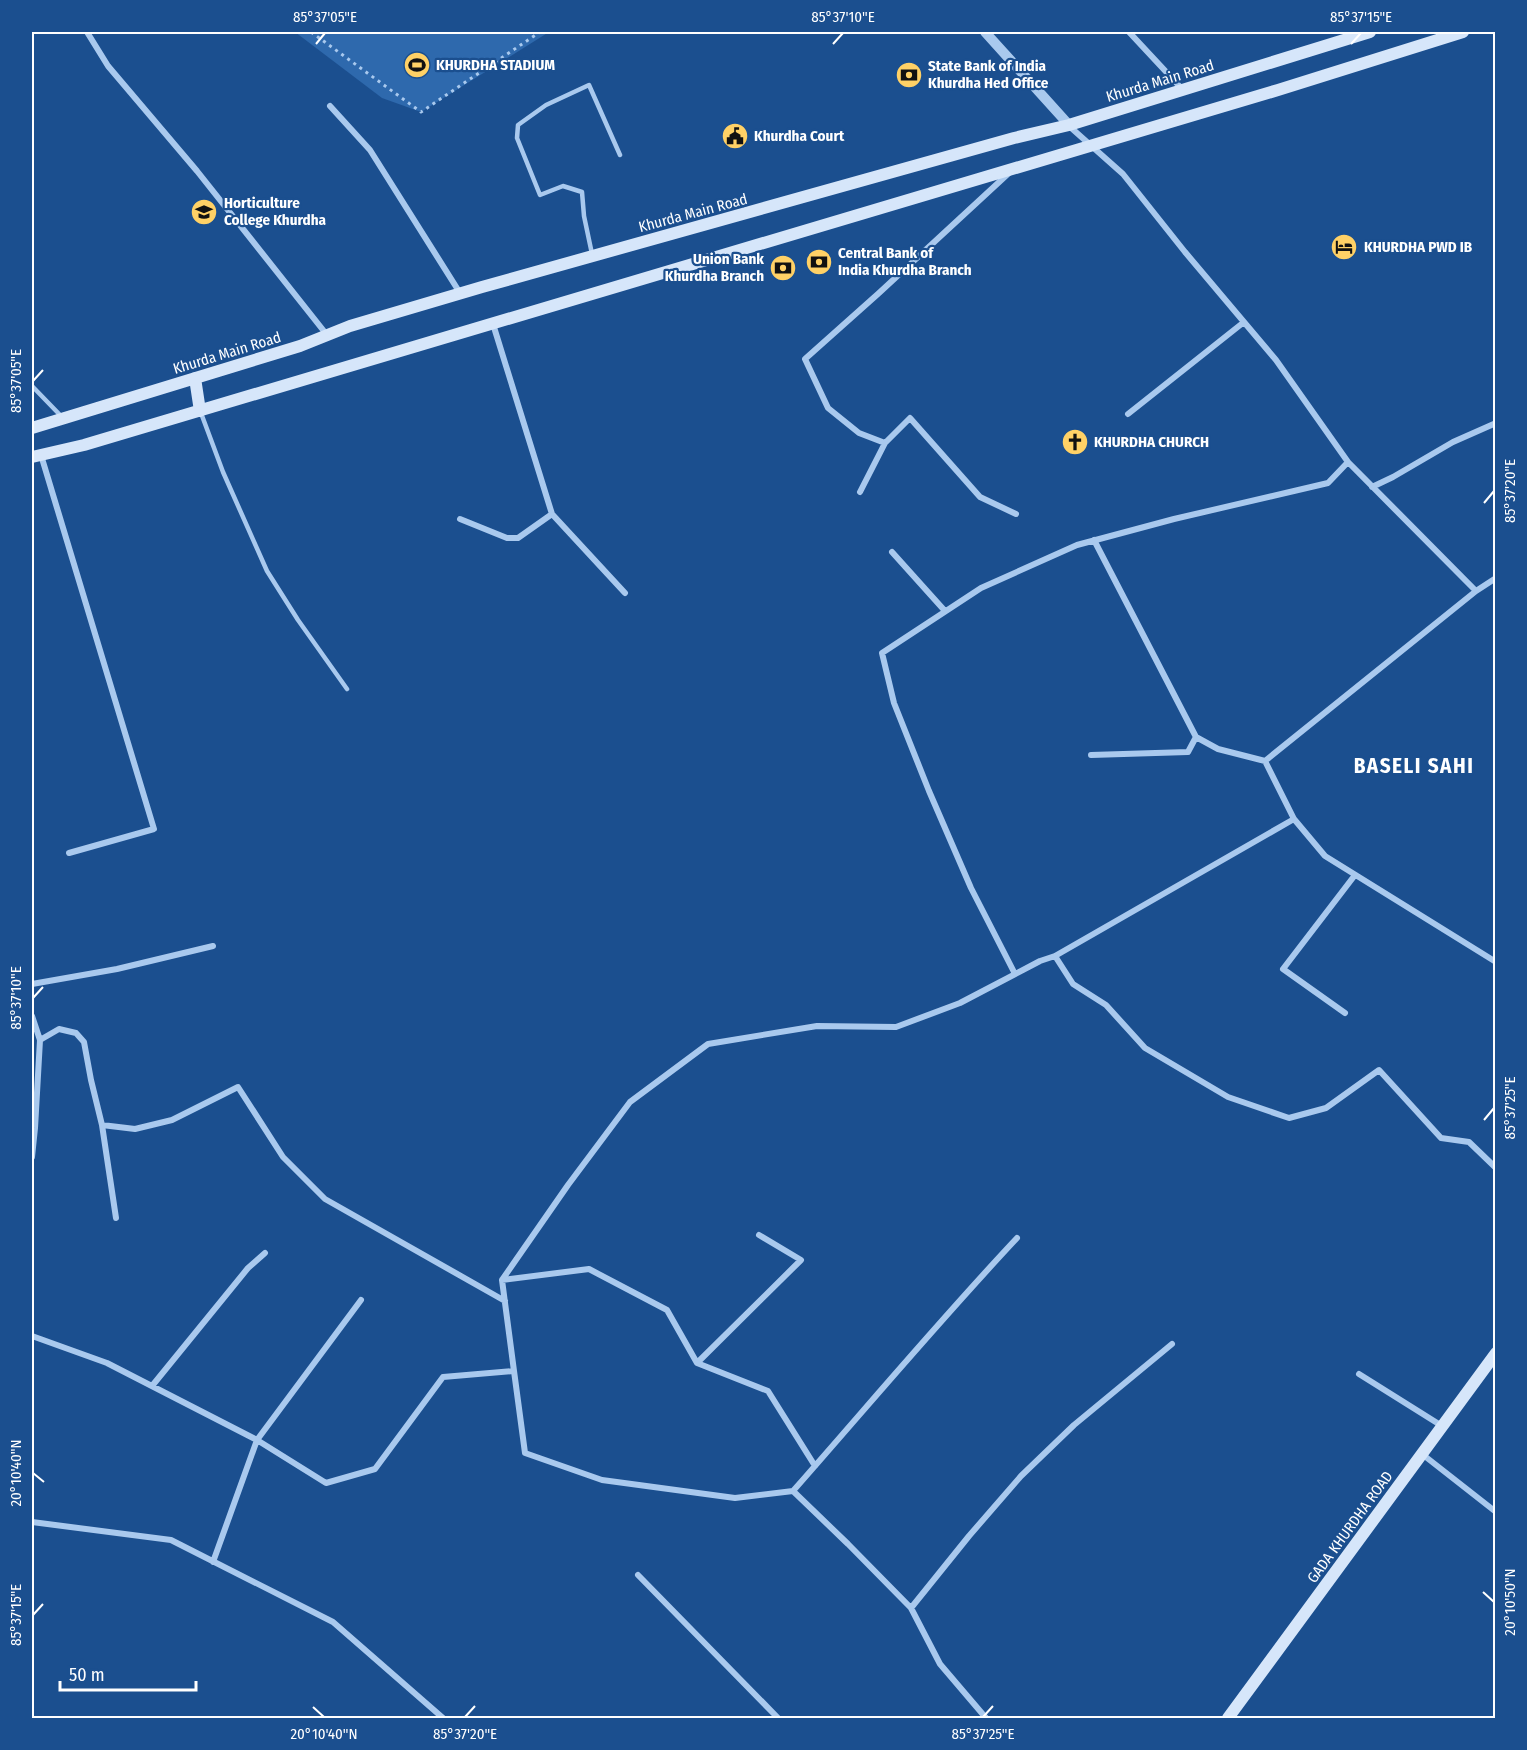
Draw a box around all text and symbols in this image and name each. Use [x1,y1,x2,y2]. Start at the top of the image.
text: 85°37'05"E [293,8,357,26]
text: 85°37'10"E [811,8,875,26]
text: 85°37'15"E [1330,8,1392,26]
sports icon: KHURDHA STADIUM [402,50,432,80]
place label: KHURDHA STADIUM [436,56,555,74]
street label: Khurda Main Road [1104,56,1216,106]
place label: State Bank of India Khurdha Hed Office [928,57,1049,92]
bank icon: State Bank of India Khurdha Hed Office [894,60,924,90]
public building icon: Khurdha Court [720,121,750,151]
place label: Khurdha Court [754,127,845,145]
street label: Khurda Main Road [637,190,749,236]
place label: Horticulture College Khurdha [224,194,327,229]
school or university icon: Horticulture College Khurdha [189,197,219,227]
hotel icon: KHURDHA PWD IB [1329,232,1359,262]
place label: KHURDHA PWD IB [1364,238,1473,256]
place label: Central Bank of India Khurdha Branch [838,244,972,279]
bank icon: Central Bank of India Khurdha Branch [804,247,834,277]
place label: Union Bank Khurdha Branch [665,250,764,285]
bank icon: Union Bank Khurdha Branch [768,253,798,283]
street label: Khurda Main Road [171,328,283,378]
text: 85°37'05"E [7,349,25,413]
church icon: KHURDHA CHURCH [1060,427,1090,457]
place label: KHURDHA CHURCH [1094,433,1209,451]
text: 85°37'20"E [1501,459,1519,523]
district label: BASELI SAHI [1354,753,1474,779]
text: 85°37'10"E [7,966,25,1030]
text: 85°37'25"E [1501,1077,1519,1139]
text: 20°10'40"N [7,1439,25,1507]
street label: GADA KHURDHA ROAD [1303,1468,1397,1586]
text: 20°10'50"N [1501,1568,1519,1636]
text: 85°37'15"E [7,1584,25,1646]
scale bar [60,1654,196,1692]
text: 50 m [69,1664,105,1686]
text: 20°10'40"N [290,1725,358,1743]
text: 85°37'20"E [433,1725,497,1743]
text: 85°37'25"E [952,1725,1014,1743]

